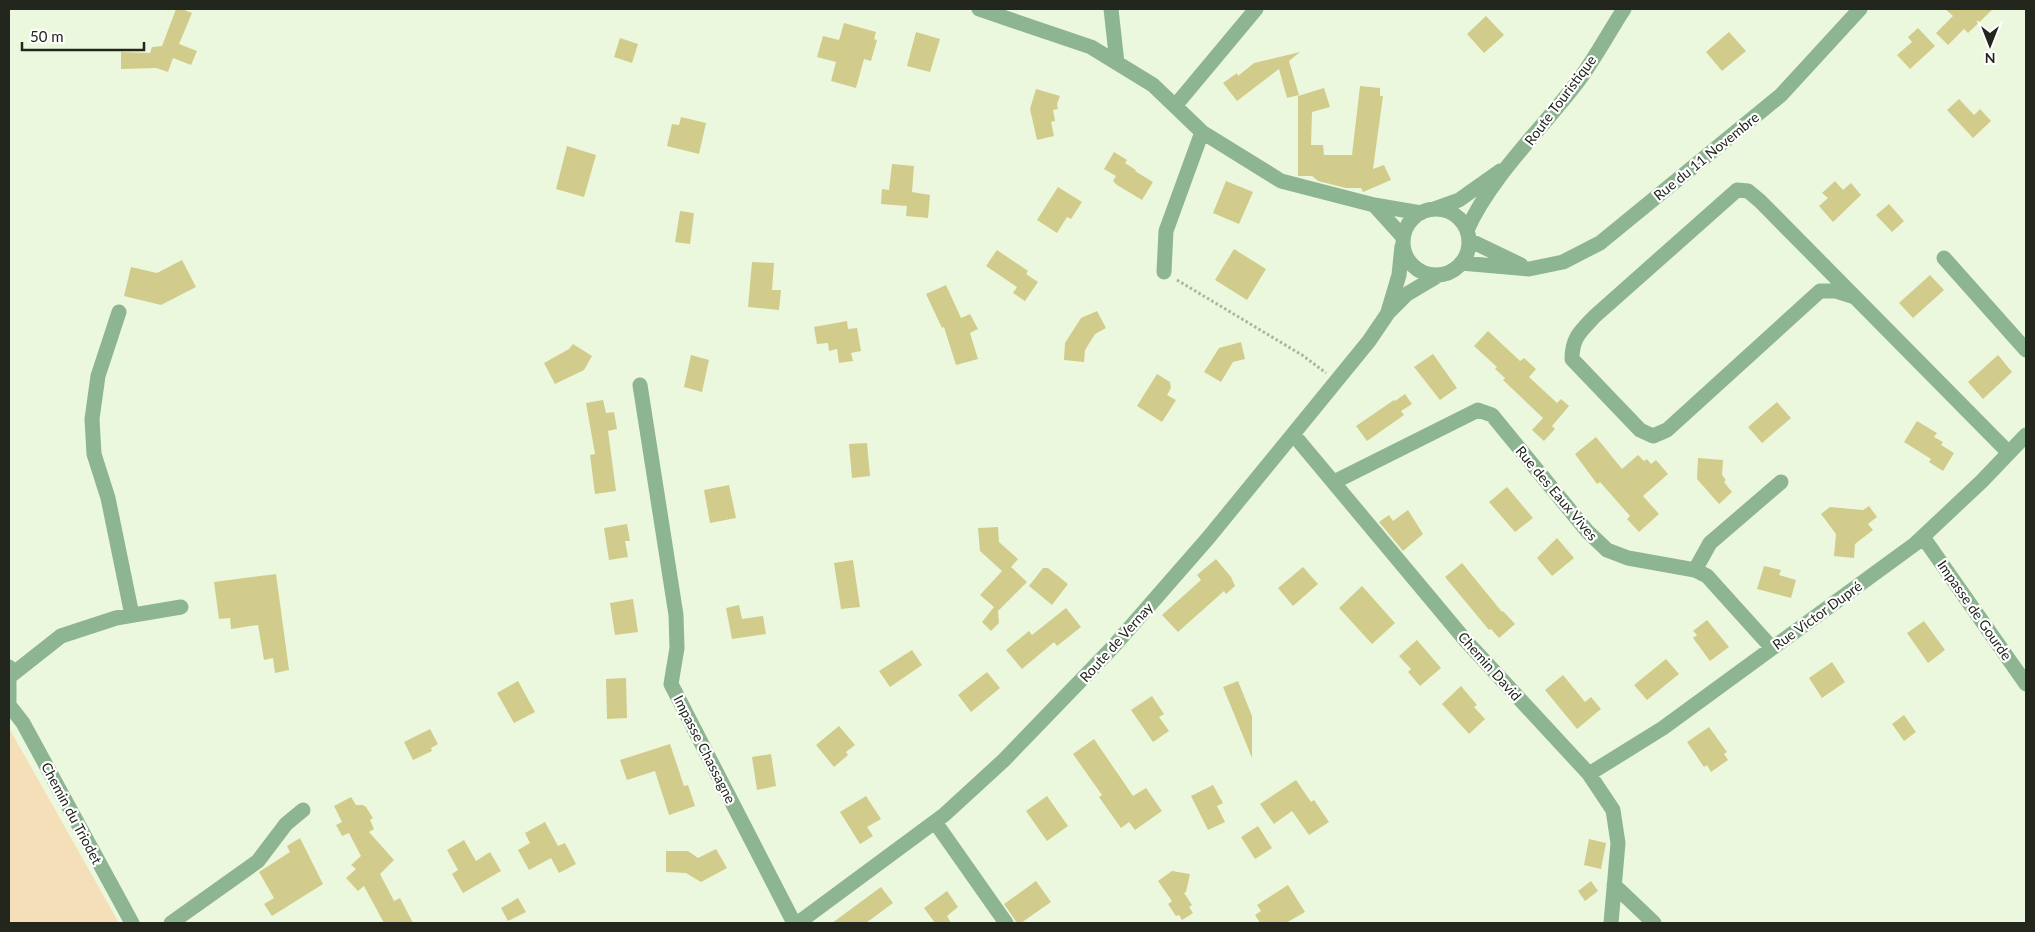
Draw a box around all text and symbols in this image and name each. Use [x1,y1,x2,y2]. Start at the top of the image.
scale bar [22,20,145,52]
north arrow [1965,20,2015,70]
text: 50 m [30,27,64,45]
text: N [1985,50,1995,67]
street label: Route Touristique [1521,52,1599,148]
street label: Rue du 11 Novembre [1650,108,1762,204]
street label: Rue des Eaux Vives [1512,442,1602,544]
street label: Impasse de Gourde [1934,557,2016,663]
street label: Rue Victor Dupré [1769,577,1865,653]
street label: Route de Vernay [1076,598,1157,685]
street label: Chemin David [1455,628,1525,704]
street label: Impasse Chassagne [670,692,740,806]
street label: Chemin du Triodet [38,759,106,867]

